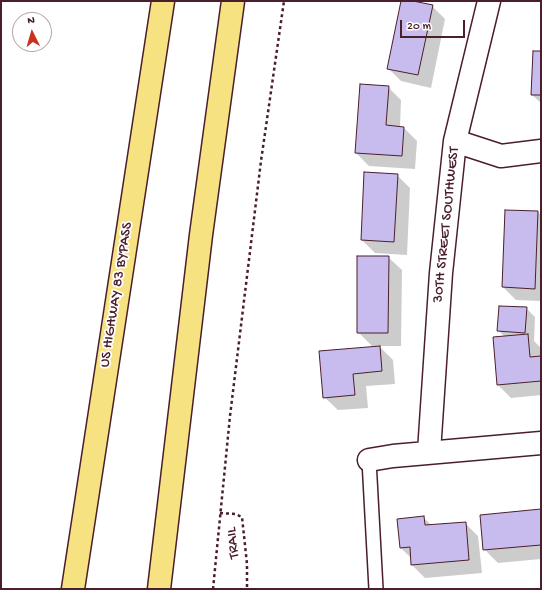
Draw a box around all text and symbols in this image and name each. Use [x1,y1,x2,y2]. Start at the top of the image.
north arrow [12,12,52,52]
scale bar [402,12,467,38]
text: N [27,15,35,27]
text: 20 m [407,20,431,34]
street label: 30TH STREET SOUTHWEST [430,146,464,304]
street label: US HIGHWAY 83 BYPASS [97,221,137,369]
street label: TRAIL [223,526,245,560]

